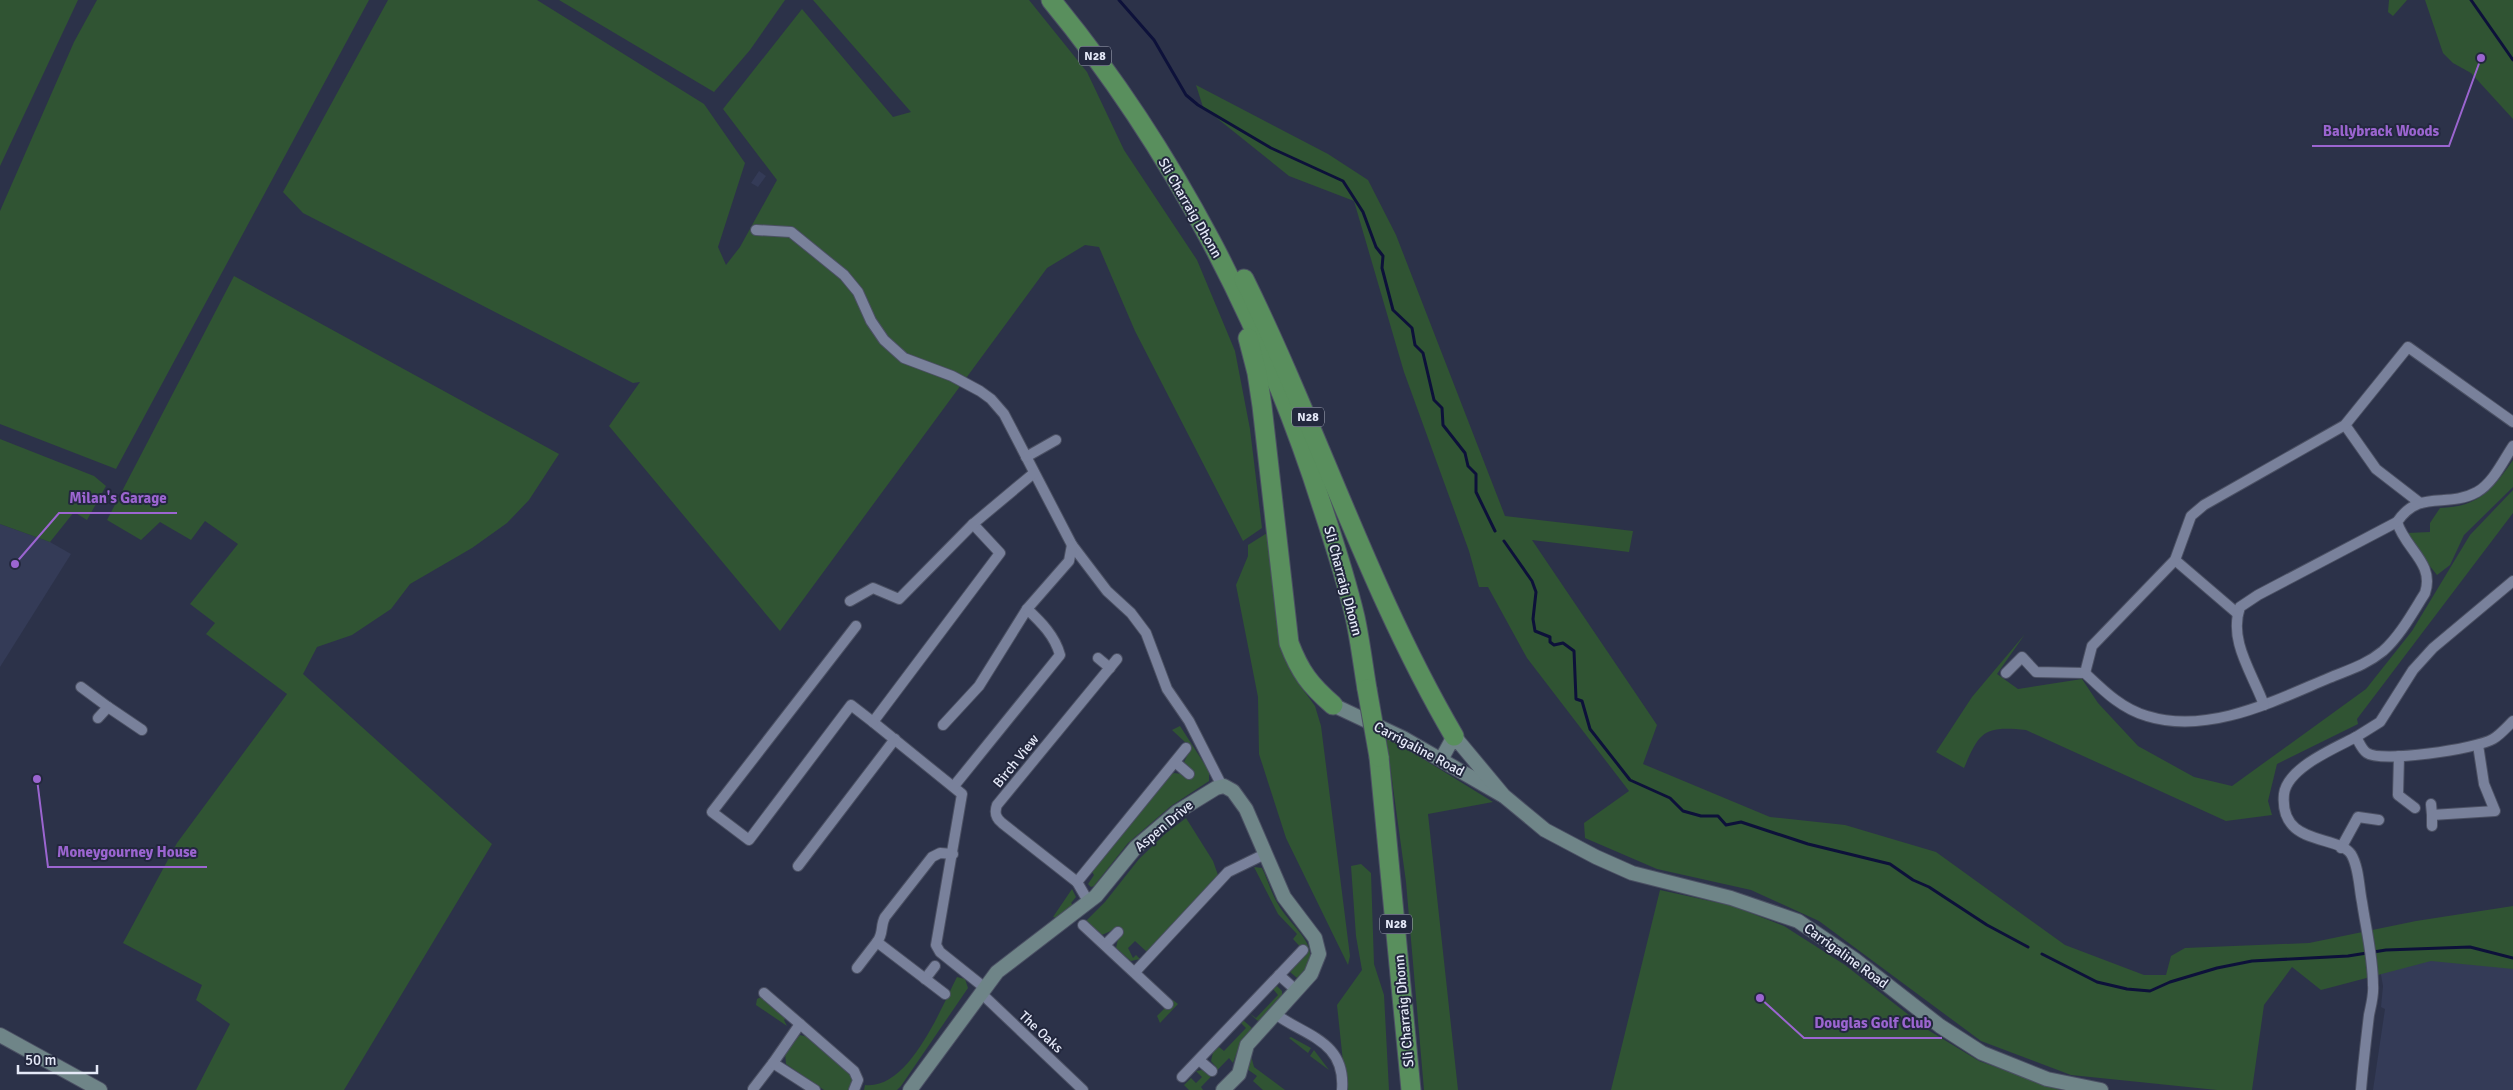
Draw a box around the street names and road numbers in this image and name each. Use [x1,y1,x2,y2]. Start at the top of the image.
road number: N28 [1079,46,1111,66]
street label: Sli Charraig Dhonn [1154,155,1226,261]
road number: N28 [1292,408,1324,427]
street label: Sli Charraig Dhonn [1320,524,1366,638]
street label: Carrigaline Road [1371,718,1467,780]
street label: Birch View [989,731,1043,791]
street label: Aspen Drive [1131,797,1197,855]
road number: N28 [1380,914,1412,934]
street label: Carrigaline Road [1801,920,1891,992]
street label: Sli Charraig Dhonn [1391,954,1417,1068]
street label: The Oaks [1016,1007,1066,1057]

